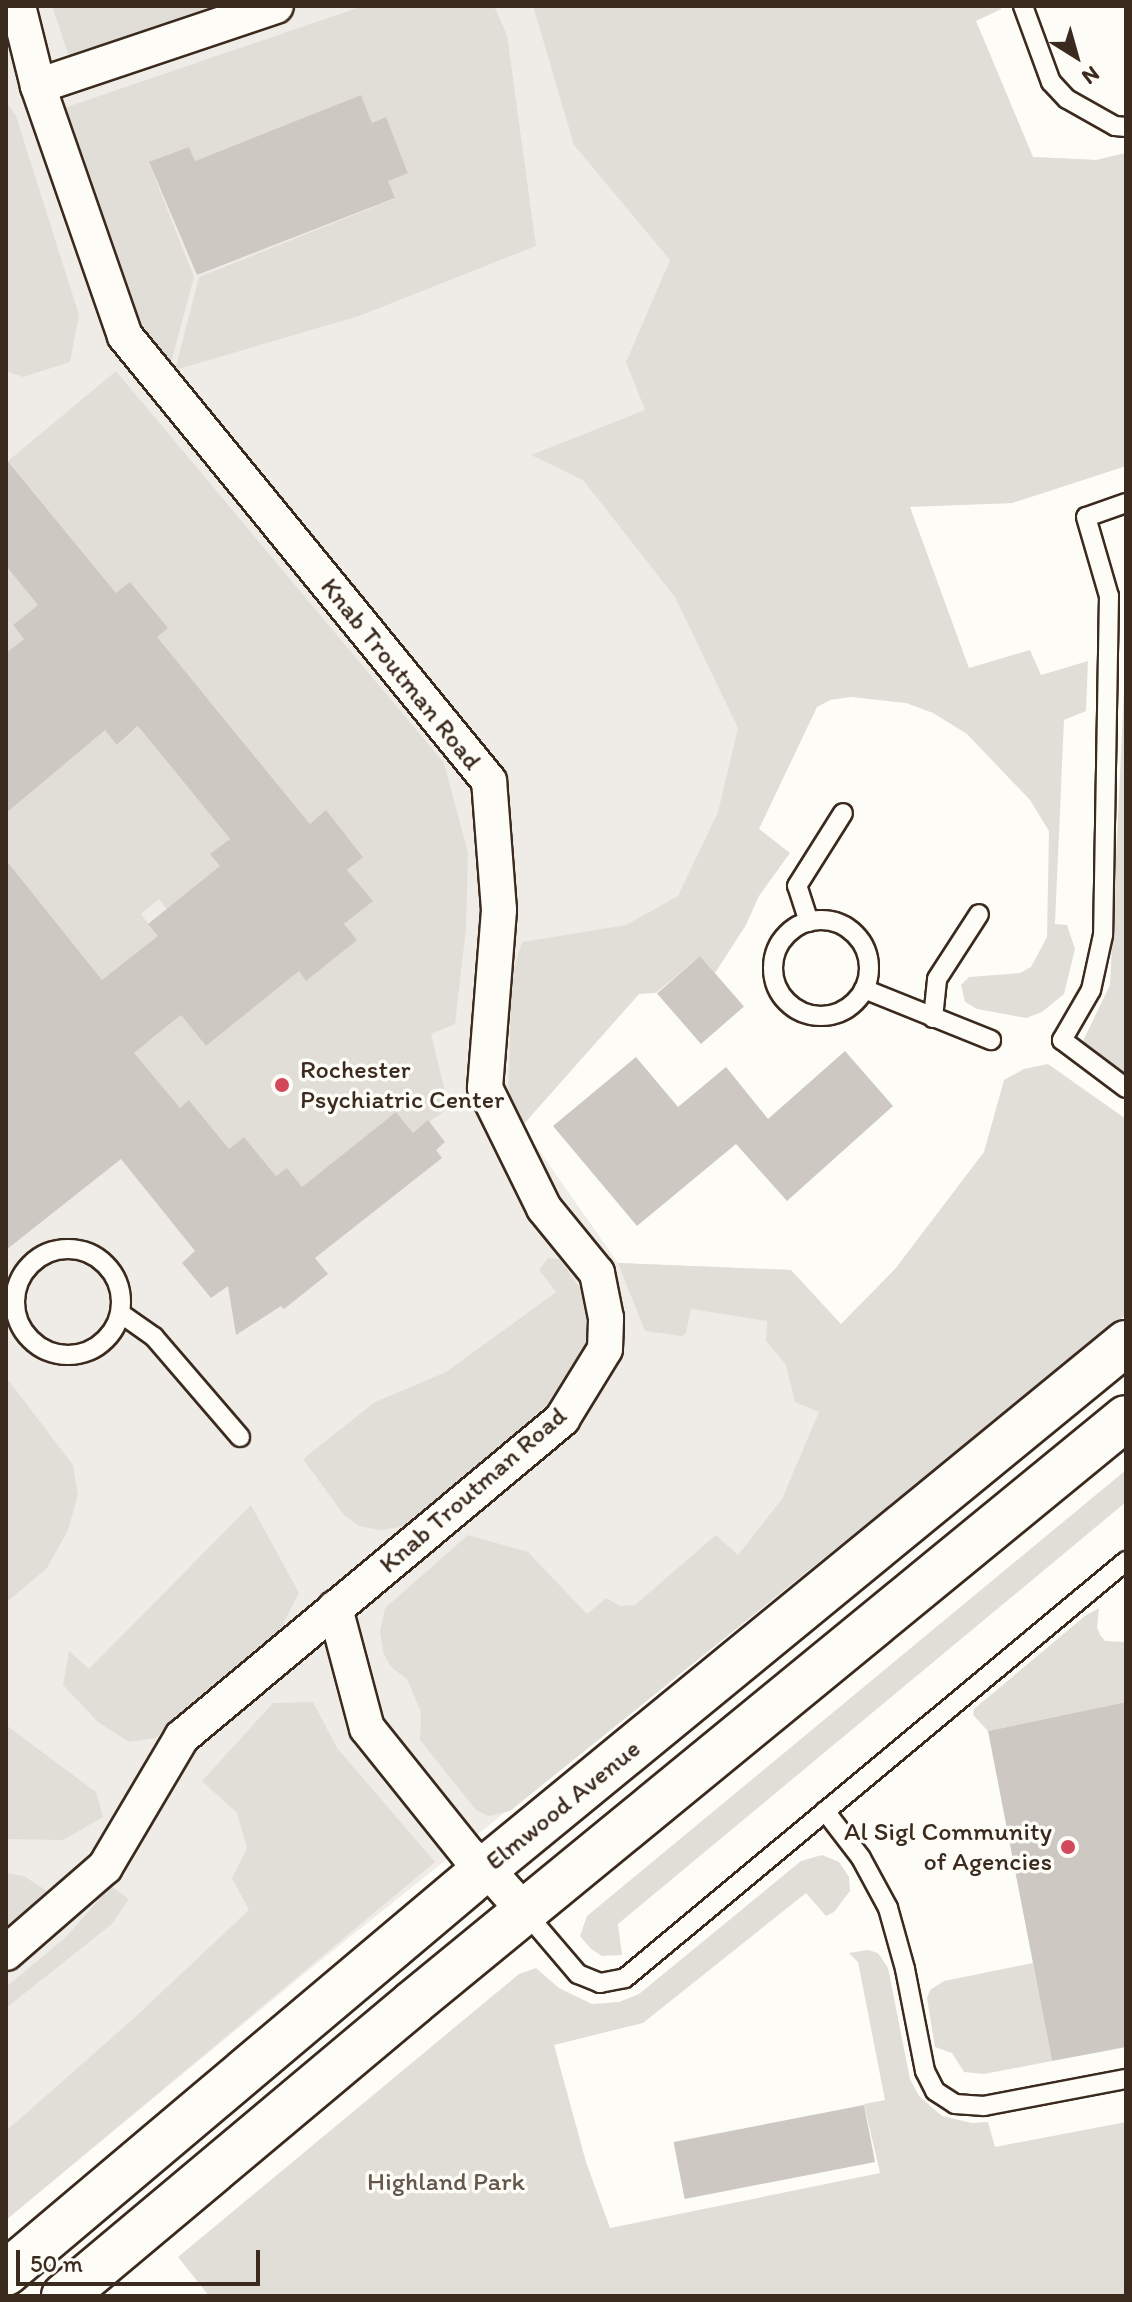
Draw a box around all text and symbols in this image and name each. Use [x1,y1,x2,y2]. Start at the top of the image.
north arrow [1036,16,1116,96]
text: N [1077,60,1105,91]
street label: Knab Troutman Road [315,572,487,776]
place label: Rochester Psychiatric Center [300,1054,505,1116]
marker: Rochester Psychiatric Center [271,1074,293,1096]
street label: Knab Troutman Road [374,1401,572,1579]
street label: Elmwood Avenue [480,1734,646,1876]
place label: Al Sigl Community of Agencies [844,1816,1052,1878]
marker: Al Sigl Community of Agencies [1059,1838,1077,1856]
park label: Highland Park [367,2166,525,2198]
scale bar [20,2234,264,2284]
text: 50 m [30,2249,83,2278]

